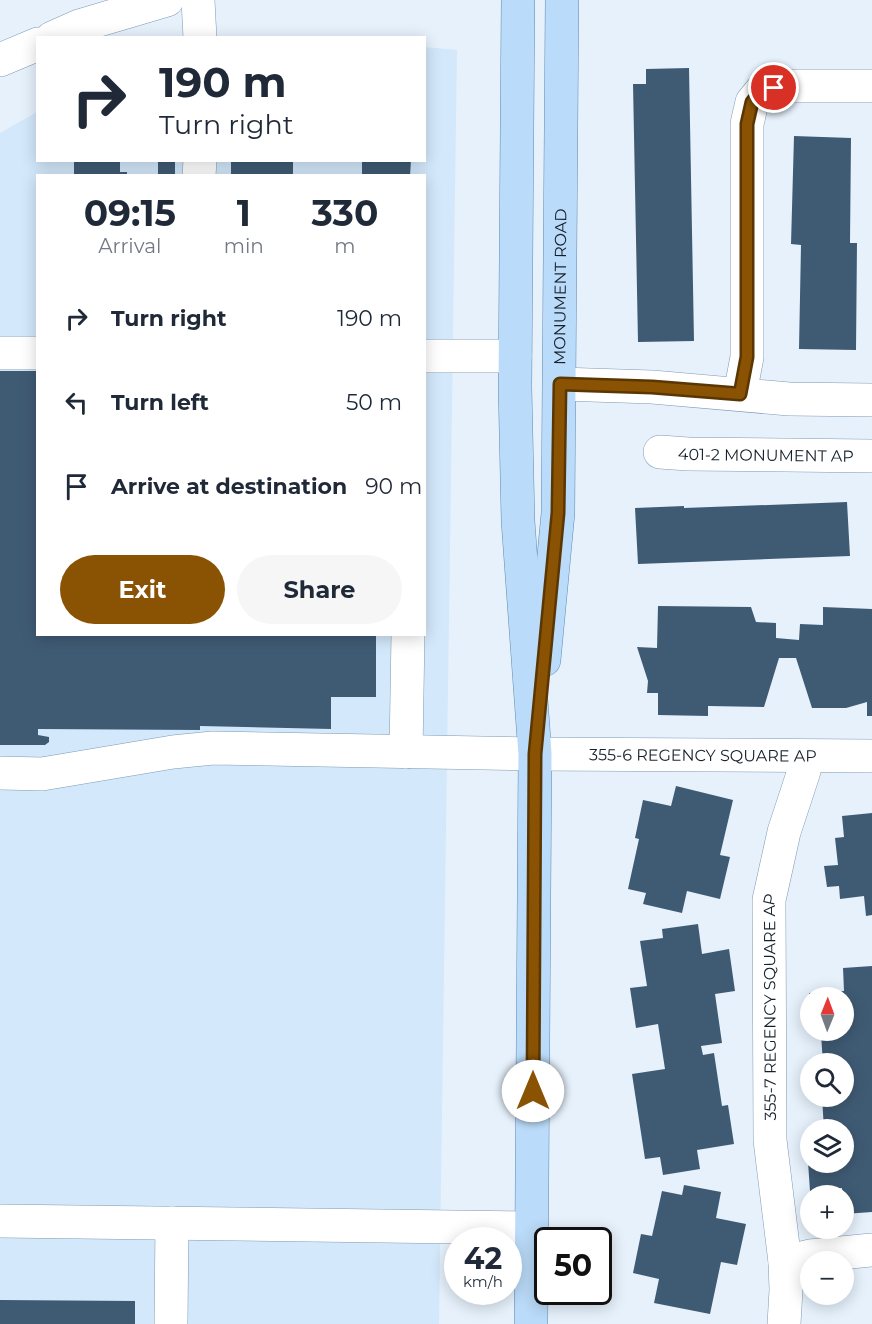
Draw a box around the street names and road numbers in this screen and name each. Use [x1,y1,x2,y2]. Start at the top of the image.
street label: MONUMENT ROAD [550,208,570,365]
street label: 401-2 MONUMENT AP [677,444,854,465]
street label: 355-6 REGENCY SQUARE AP [589,745,817,765]
street label: 355-7 REGENCY SQUARE AP [759,892,780,1121]

